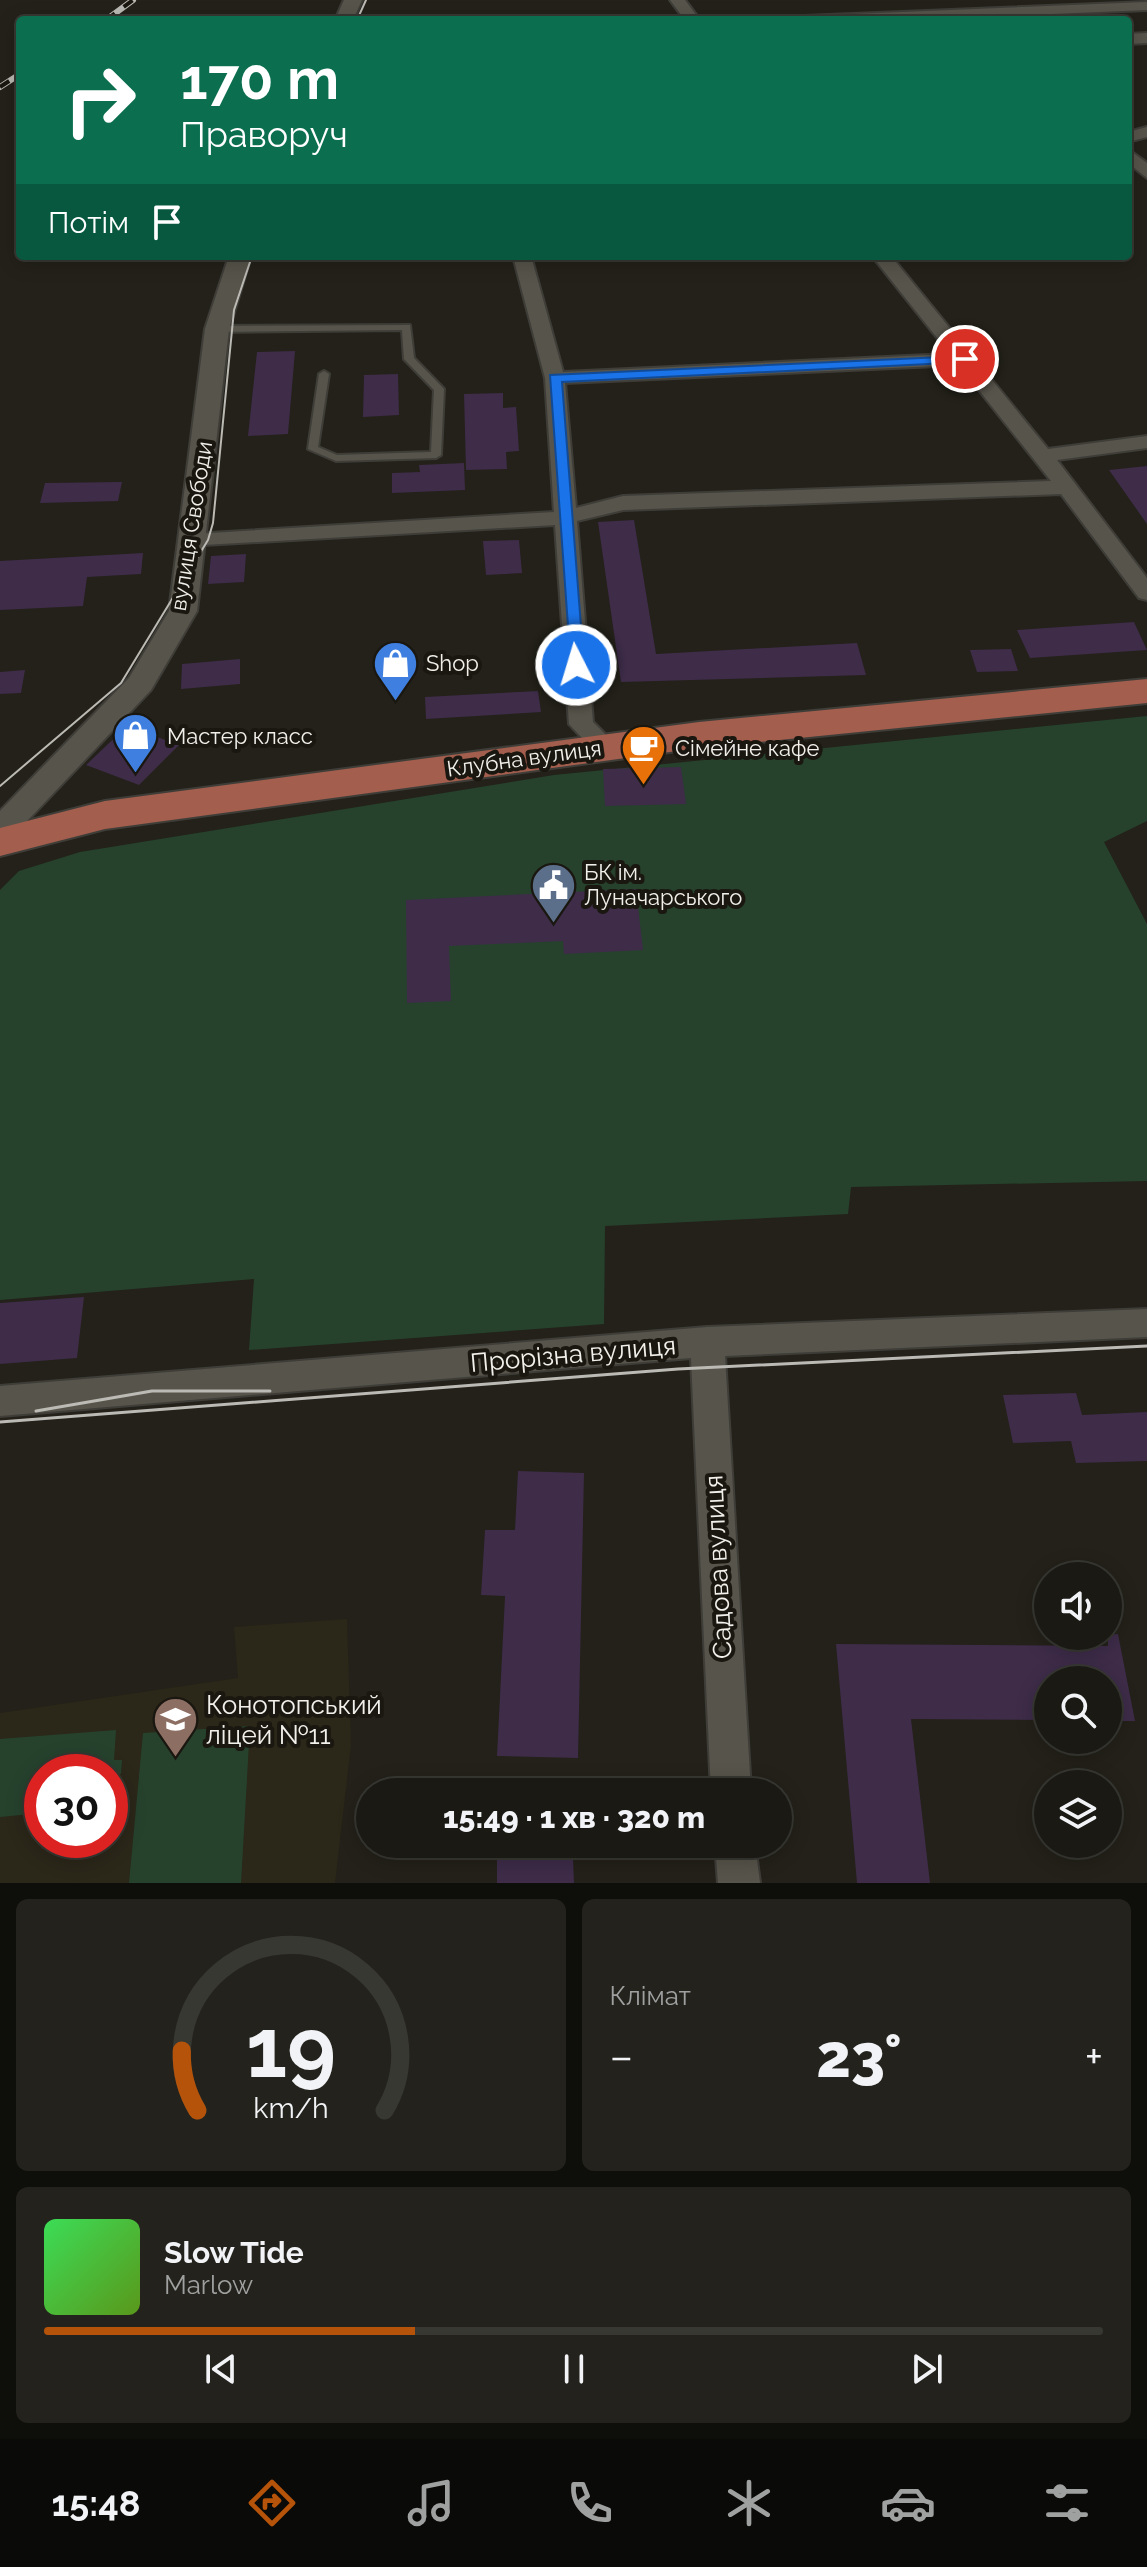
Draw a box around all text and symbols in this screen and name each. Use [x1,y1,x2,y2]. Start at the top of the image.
text: 170 m [180,46,339,112]
icon: right [48,48,152,152]
text: Праворуч [180,113,348,155]
icon: arrive [145,200,189,244]
text: Потім [48,205,129,240]
pin [931,325,999,393]
icon: arrive [943,337,987,381]
street label: вулиця Свободи [165,439,217,613]
position arrow [534,623,618,707]
shop icon: Shop [371,639,419,702]
place label: Shop [426,650,479,676]
shop icon: Мастер класс [112,712,160,775]
place label: Мастер класс [167,723,313,749]
cafe icon: Сімейне кафе [620,724,668,787]
street label: Клубна вулиця [445,734,603,782]
place label: Сімейне кафе [675,735,819,761]
place label: БК ім. Луначарського [584,859,742,910]
public building icon: БК ім. Луначарського [529,861,577,924]
street label: Прорізна вулиця [469,1330,677,1378]
street label: Садова вулиця [698,1474,738,1660]
map controls [1034,1562,1122,1858]
button: sound [1034,1562,1122,1650]
button: search [1034,1666,1122,1754]
place label: Конотопський ліцей №11 [206,1690,382,1750]
school or university icon: Конотопський ліцей №11 [151,1696,199,1759]
speed limit sign: 30 [24,1754,128,1858]
button: layers [1034,1770,1122,1858]
text: 15:49 · 1 хв · 320 m [443,1800,705,1835]
text: Клімат [610,1981,691,2011]
text: 19 [246,1999,336,2096]
text: 23° [816,2021,902,2091]
text: − [610,2031,633,2082]
text: + [1085,2031,1103,2082]
text: km/h [253,2091,328,2125]
text: Slow Tide [164,2235,304,2270]
text: Marlow [164,2270,253,2300]
icon: previous [199,2347,243,2391]
icon: pause [552,2347,596,2391]
icon: next [905,2347,949,2391]
icon: directions [244,2475,300,2531]
icon: music [403,2475,459,2531]
icon: phone [562,2475,618,2531]
icon: climate [721,2475,777,2531]
icon: car [880,2475,936,2531]
icon: filters [1039,2475,1095,2531]
text: 15:48 [52,2482,140,2524]

